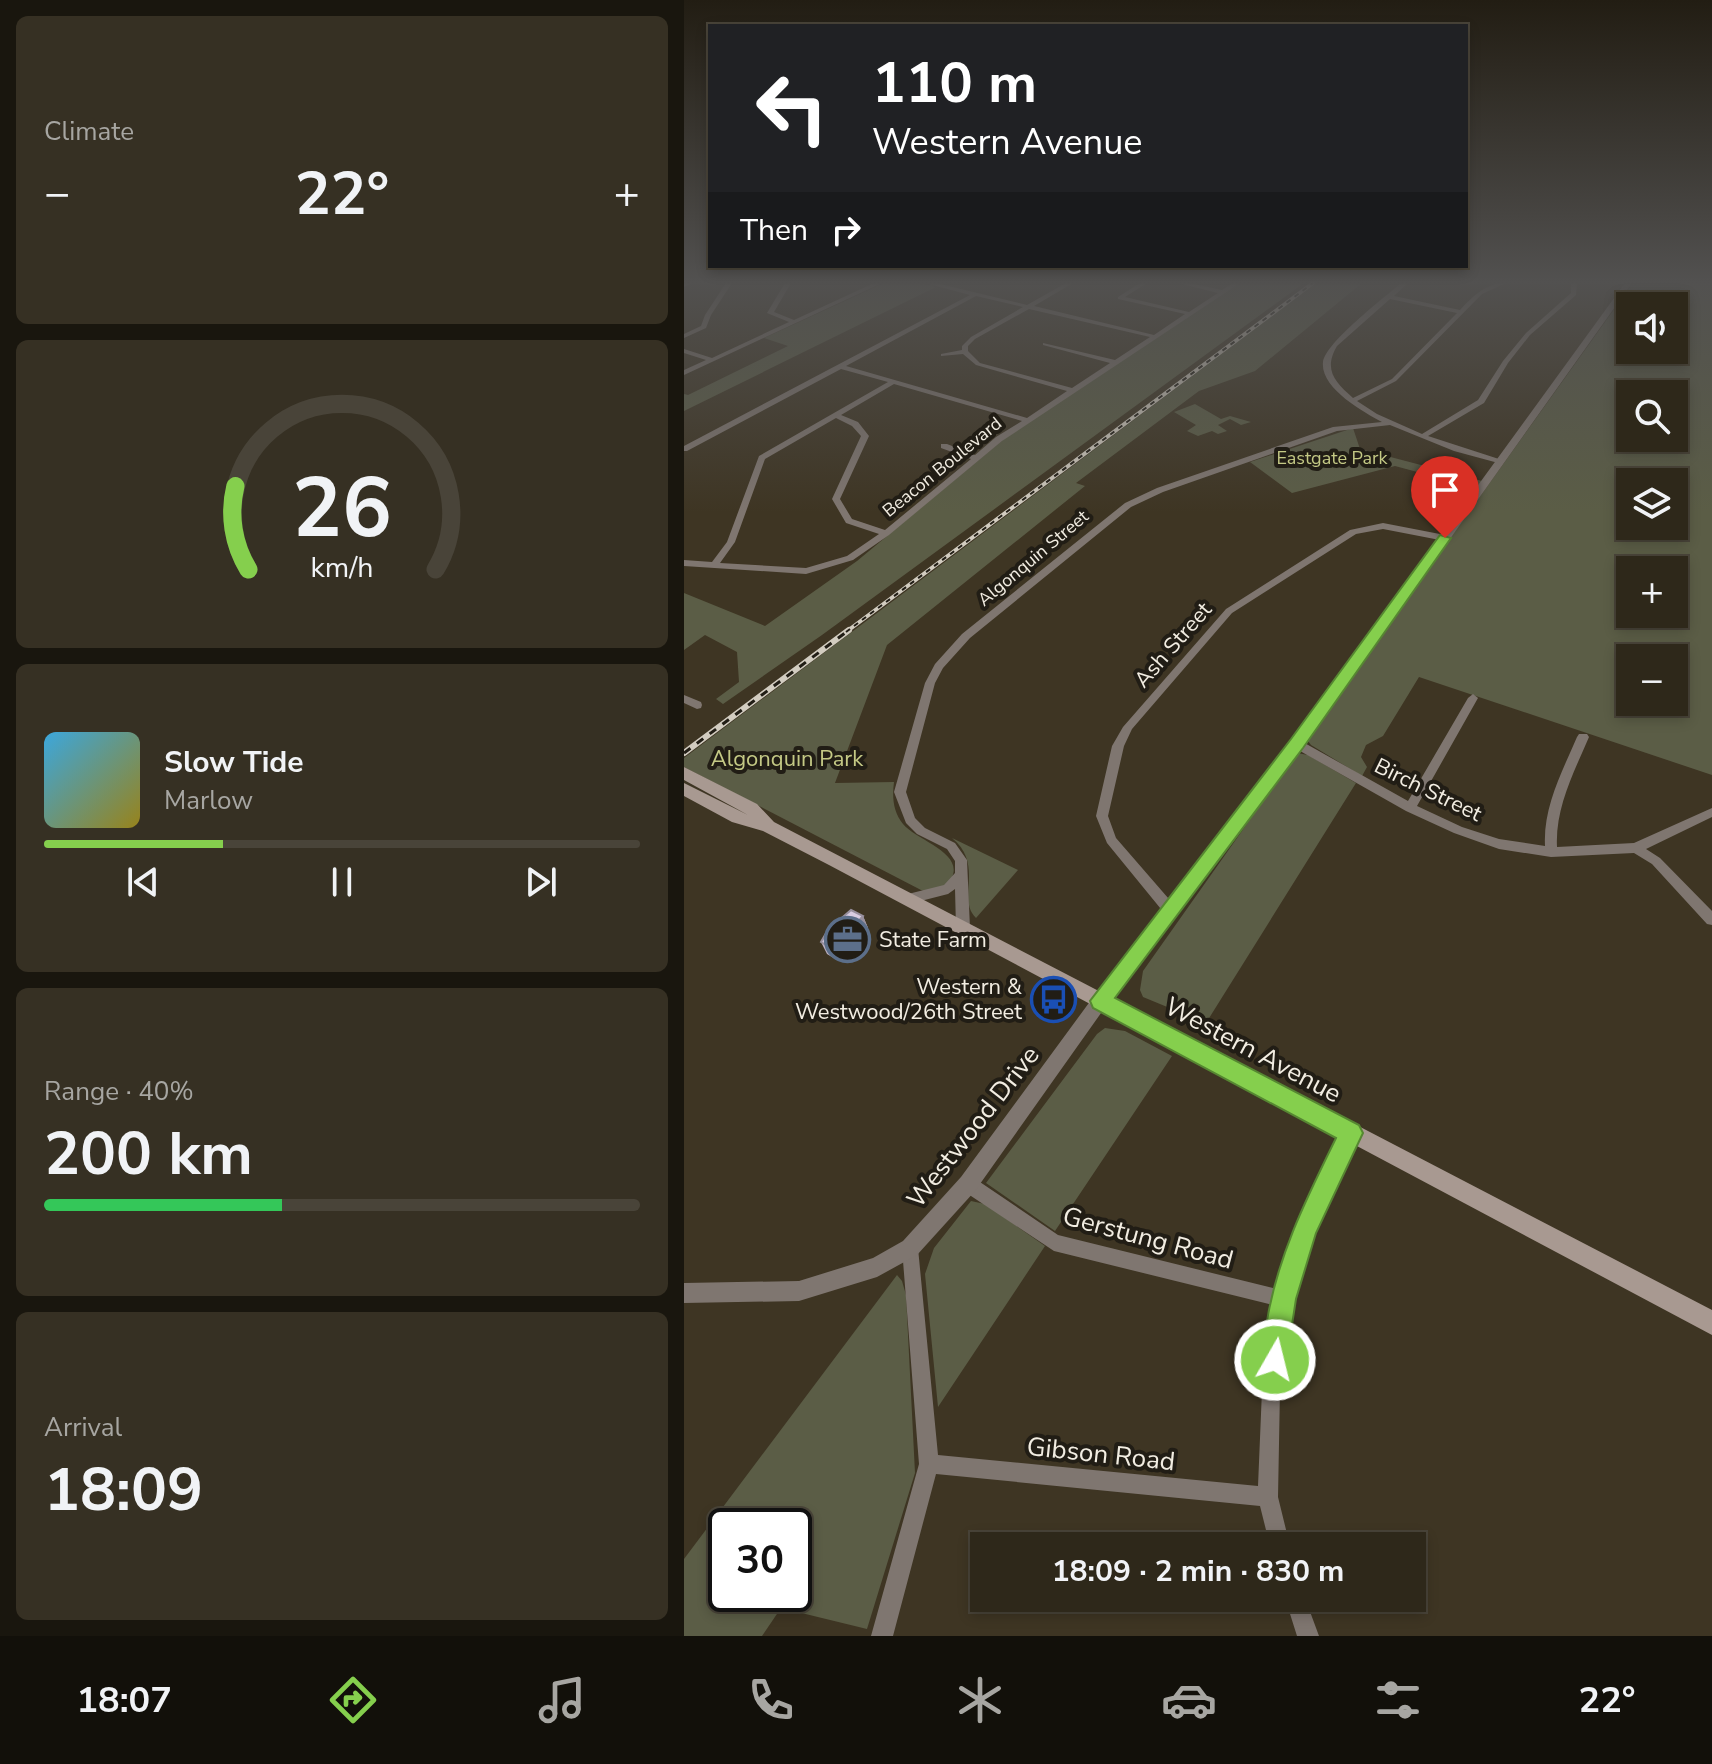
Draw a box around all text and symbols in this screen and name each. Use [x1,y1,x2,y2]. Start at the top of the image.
text: 110 m [872,45,1037,122]
icon: left [740,56,844,160]
text: Climate [44,114,134,149]
text: Western Avenue [872,118,1143,167]
text: 22° [295,153,389,235]
text: − [44,164,70,224]
text: + [614,164,640,224]
icon: right [824,208,868,252]
text: Then [740,210,808,251]
map controls [1616,292,1688,716]
button: sound [1616,292,1688,364]
button: search [1616,380,1688,452]
street label: Beacon Boulevard [877,412,1007,522]
park label: Eastgate Park [1276,446,1389,470]
text: 26 [292,452,392,565]
pin [1411,456,1479,538]
icon: arrive [1423,468,1467,512]
button: layers [1616,468,1688,540]
street label: Algonquin Street [972,504,1094,612]
text: km/h [311,548,373,587]
button: + [1616,556,1688,628]
street label: Ash Street [1127,595,1219,694]
button: − [1616,644,1688,716]
text: Slow Tide [164,742,304,783]
park label: Algonquin Park [711,744,864,774]
street label: Birch Street [1369,751,1487,829]
text: Marlow [164,783,253,818]
icon: previous [121,860,165,904]
icon: pause [320,860,364,904]
icon: next [519,860,563,904]
office icon: State Farm [824,916,872,964]
place label: State Farm [879,925,987,955]
place label: Western & Westwood/26th Street [795,972,1023,1027]
bus stop icon: Western & Westwood/26th Street [1029,976,1077,1024]
street label: Western Avenue [1159,989,1347,1111]
street label: Westwood Drive [899,1039,1047,1215]
text: Range · 40% [44,1074,194,1109]
text: 200 km [44,1113,253,1195]
street label: Gerstung Road [1059,1198,1237,1278]
position arrow [1233,1318,1317,1402]
text: Arrival [44,1410,122,1445]
street label: Gibson Road [1025,1429,1177,1479]
text: 18:09 [44,1449,203,1531]
speed limit sign: 30 [708,1508,812,1612]
text: 18:09 · 2 min · 830 m [1052,1551,1344,1592]
icon: directions [325,1672,381,1728]
icon: music [534,1672,590,1728]
icon: phone [743,1672,799,1728]
icon: climate [952,1672,1008,1728]
icon: car [1161,1672,1217,1728]
icon: filters [1370,1672,1426,1728]
text: 18:07 [76,1676,172,1725]
text: 22° [1579,1676,1635,1725]

